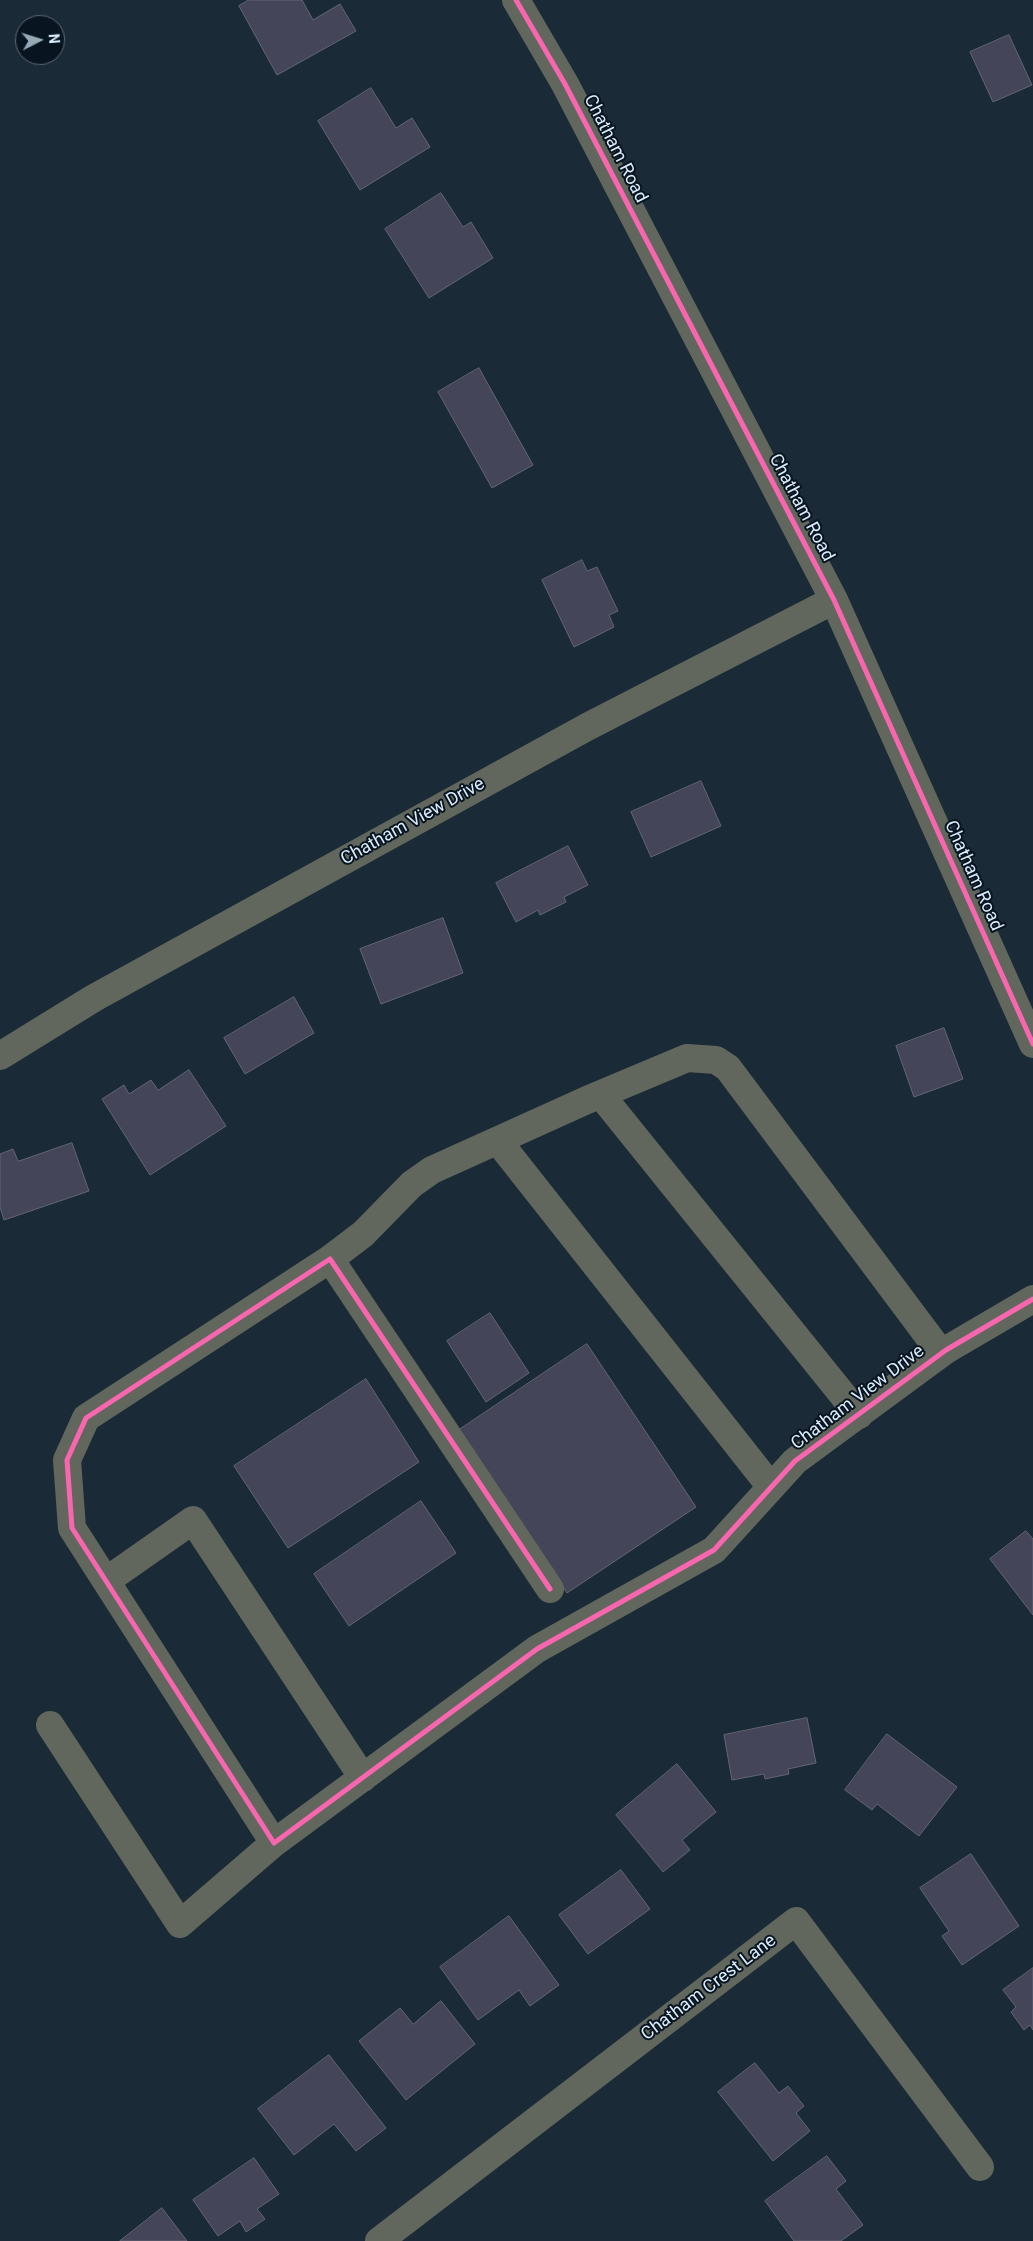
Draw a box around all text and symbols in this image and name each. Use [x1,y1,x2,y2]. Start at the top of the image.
north arrow [15,15,65,65]
text: N [46,33,62,44]
street label: Chatham Road [578,91,652,207]
street label: Chatham Road [764,451,838,565]
street label: Chatham View Drive [337,774,489,870]
street label: Chatham Road [939,817,1007,935]
street label: Chatham View Drive [787,1341,929,1455]
street label: Chatham Crest Lane [637,1930,781,2046]

